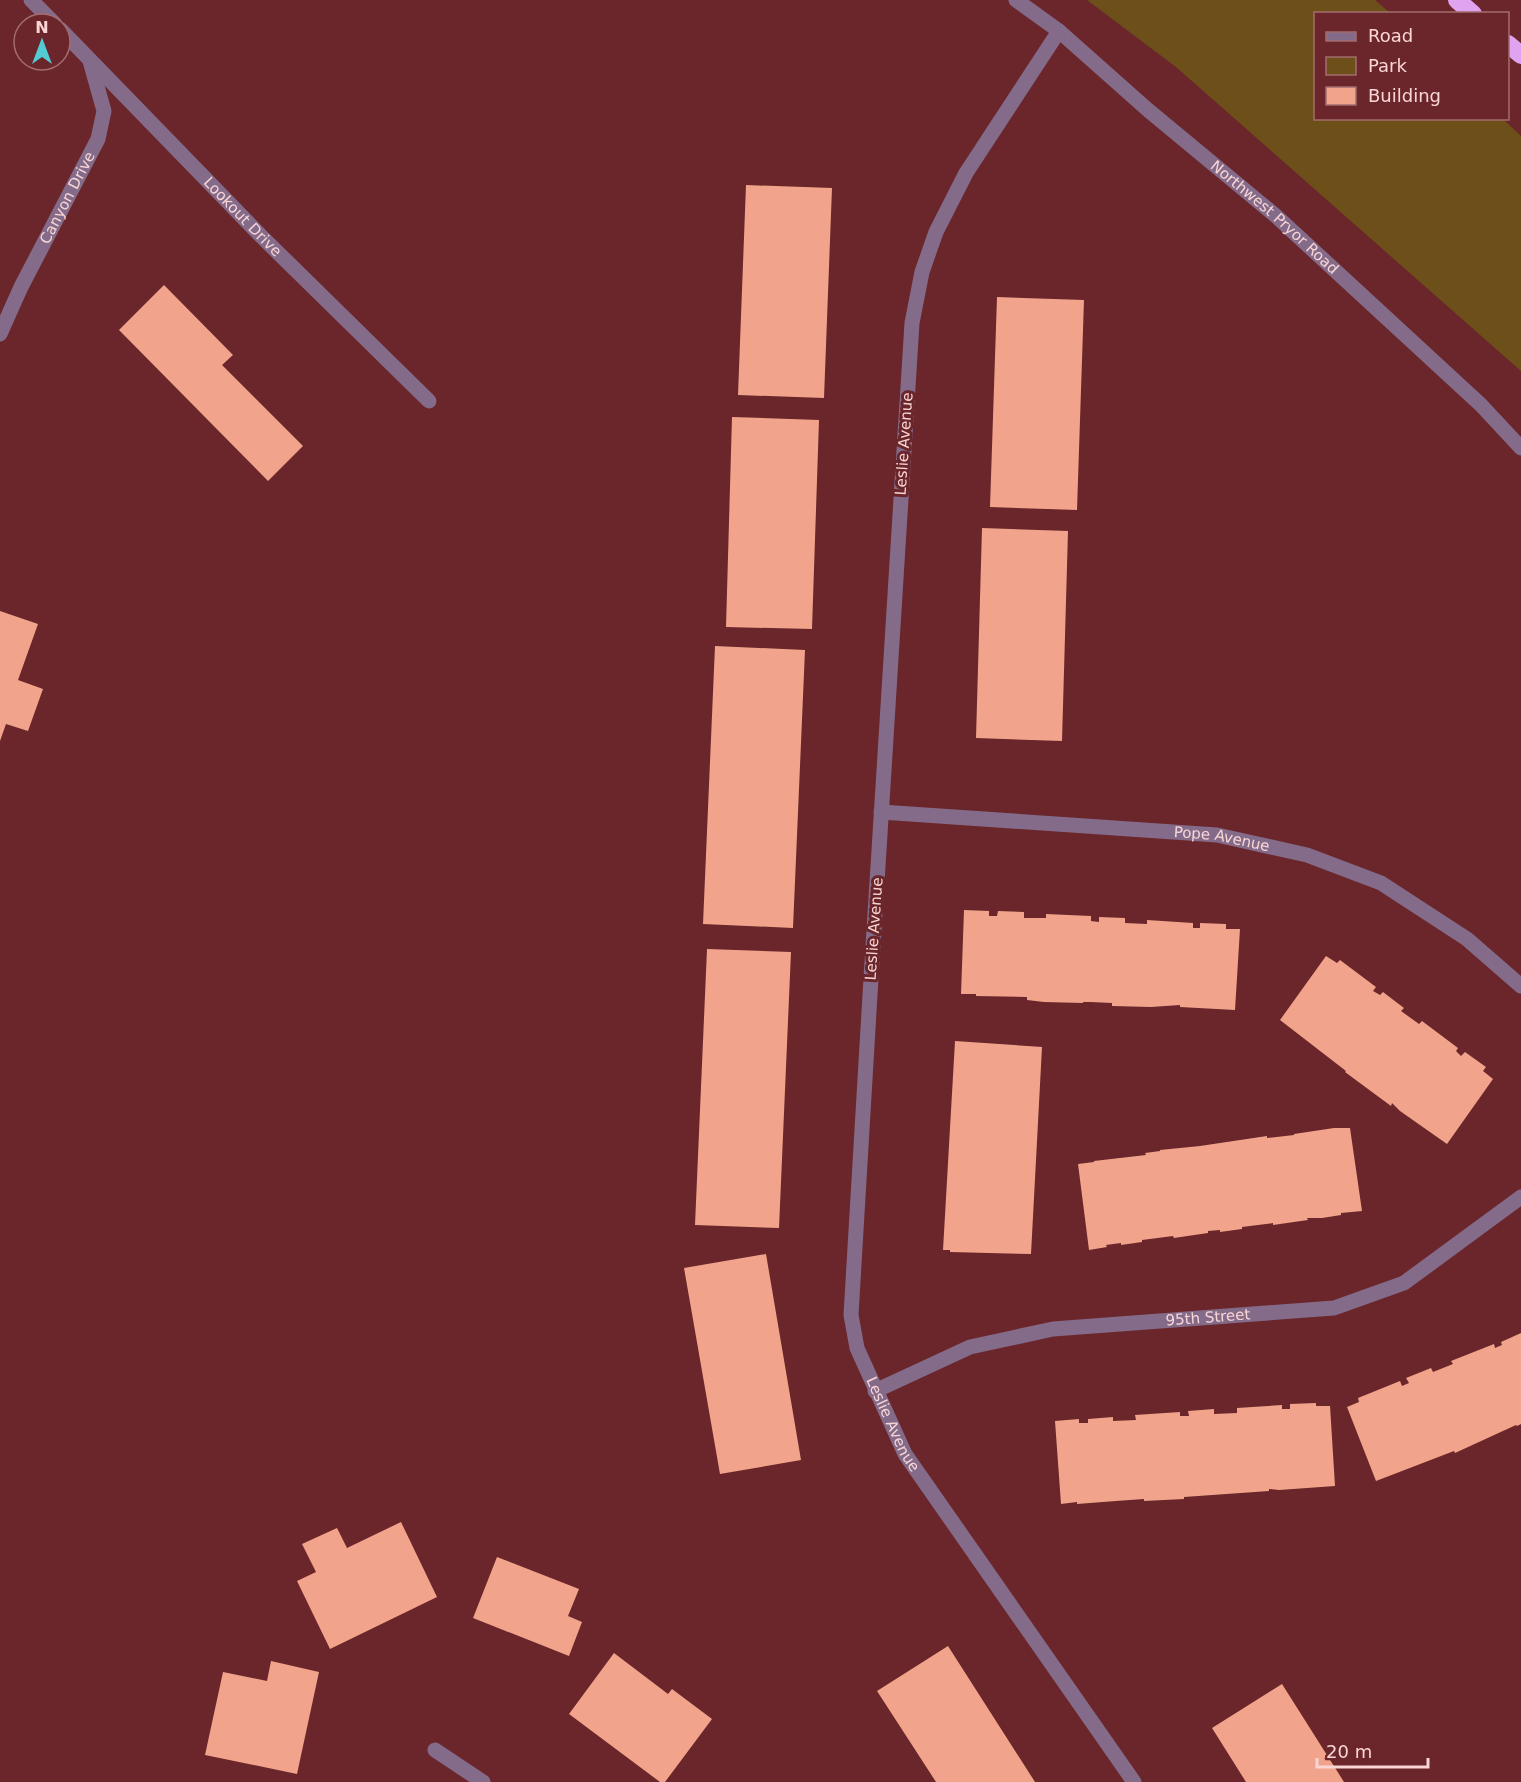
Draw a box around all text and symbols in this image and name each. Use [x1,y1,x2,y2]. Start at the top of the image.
north arrow [12,12,72,72]
legend [1314,12,1509,120]
text: N [35,18,49,37]
text: Road [1368,25,1413,46]
text: Park [1368,55,1407,76]
text: Building [1368,85,1441,106]
street label: Canyon Drive [36,149,99,247]
street label: Northwest Pryor Road [1207,157,1342,278]
street label: Lookout Drive [200,173,285,260]
street label: Leslie Avenue [891,392,917,496]
street label: Pope Avenue [1173,823,1271,855]
street label: Leslie Avenue [861,877,887,981]
street label: 95th Street [1165,1305,1251,1330]
street label: Leslie Avenue [862,1374,924,1475]
scale bar [1317,1731,1428,1769]
text: 20 m [1326,1741,1372,1762]

